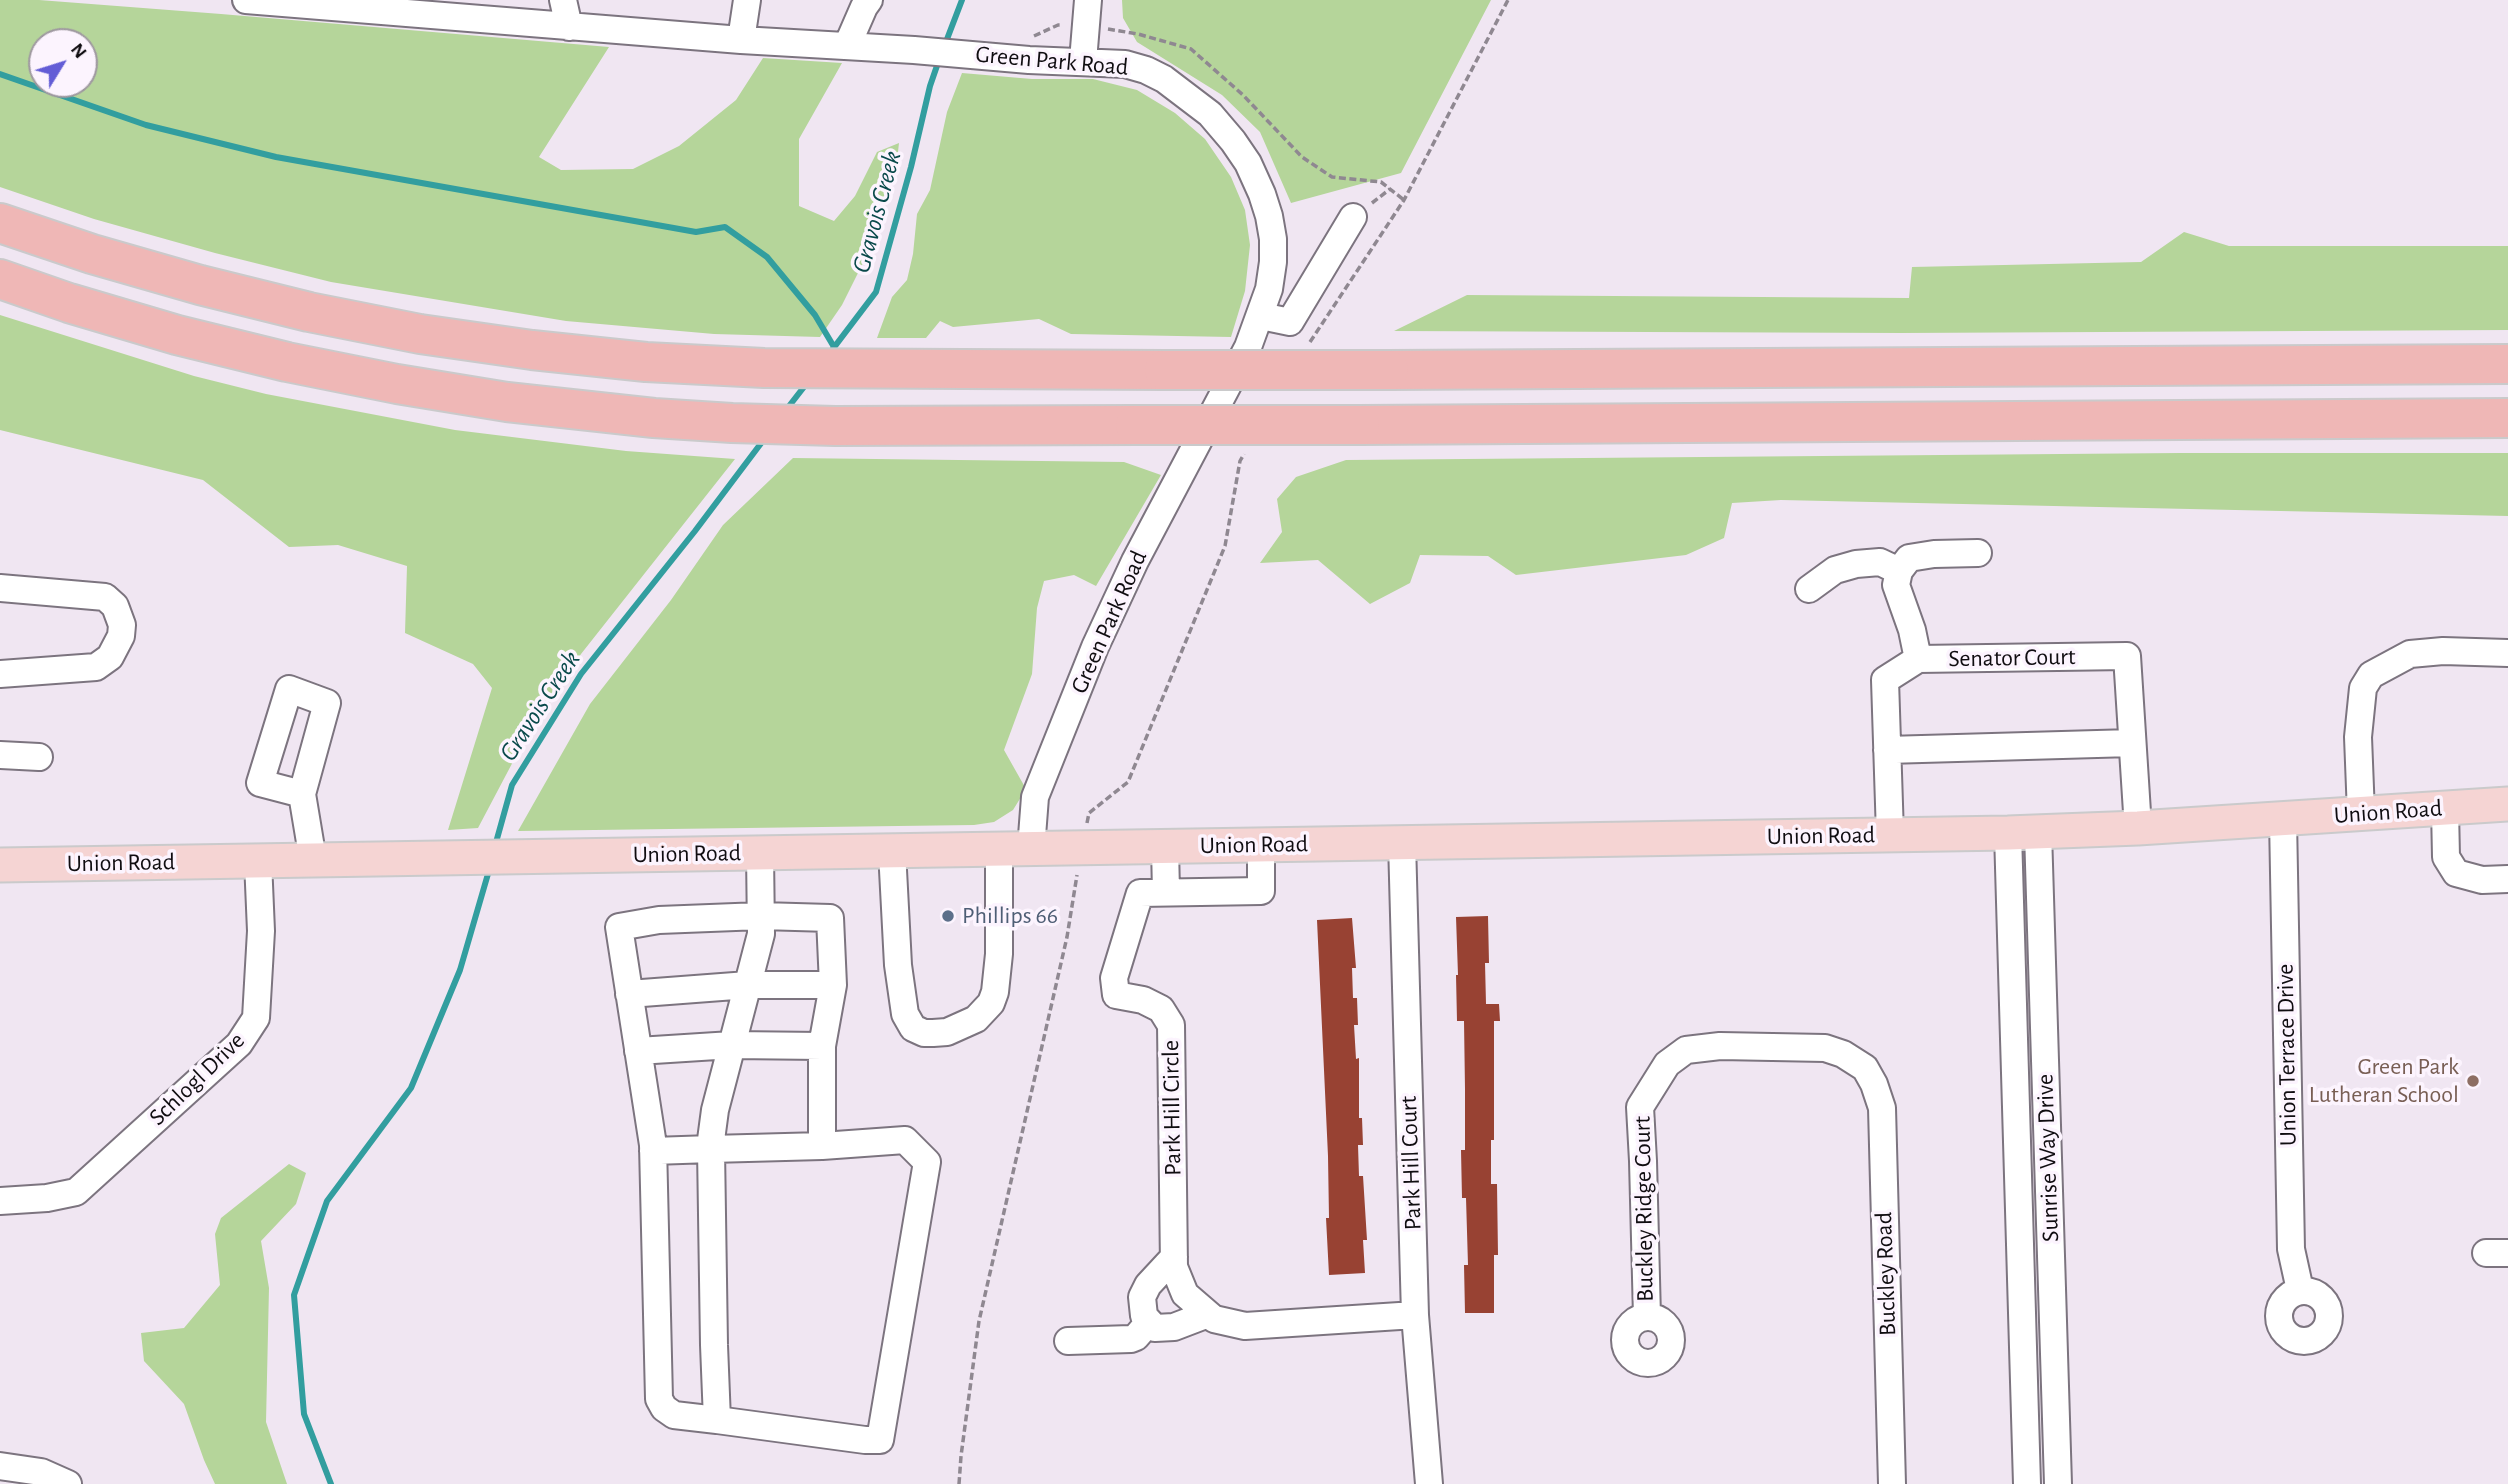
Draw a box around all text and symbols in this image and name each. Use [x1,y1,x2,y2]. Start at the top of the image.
north arrow [28,28,98,98]
text: N [67,40,90,62]
street label: Green Park Road [974,40,1130,82]
water label: Gravois Creek [846,148,908,276]
street label: Green Park Road [1065,546,1153,698]
street label: Senator Court [1948,642,2076,674]
water label: Gravois Creek [493,645,587,767]
street label: Union Road [2333,794,2443,830]
street label: Union Road [1767,821,1875,851]
street label: Union Road [1200,830,1308,860]
street label: Union Road [633,839,741,869]
street label: Union Road [67,848,175,878]
place label: Phillips 66 [962,902,1058,930]
marker: Phillips 66 [940,908,956,924]
street label: Union Terrace Drive [2271,964,2303,1146]
street label: Schlogl Drive [143,1026,251,1132]
street label: Park Hill Circle [1156,1040,1188,1176]
place label: Green Park Lutheran School [2309,1053,2459,1109]
marker: Green Park Lutheran School [2465,1073,2481,1089]
street label: Sunrise Way Drive [2031,1074,2065,1242]
street label: Park Hill Court [1394,1095,1428,1231]
street label: Buckley Ridge Court [1628,1116,1660,1302]
street label: Buckley Road [1869,1211,1903,1337]

